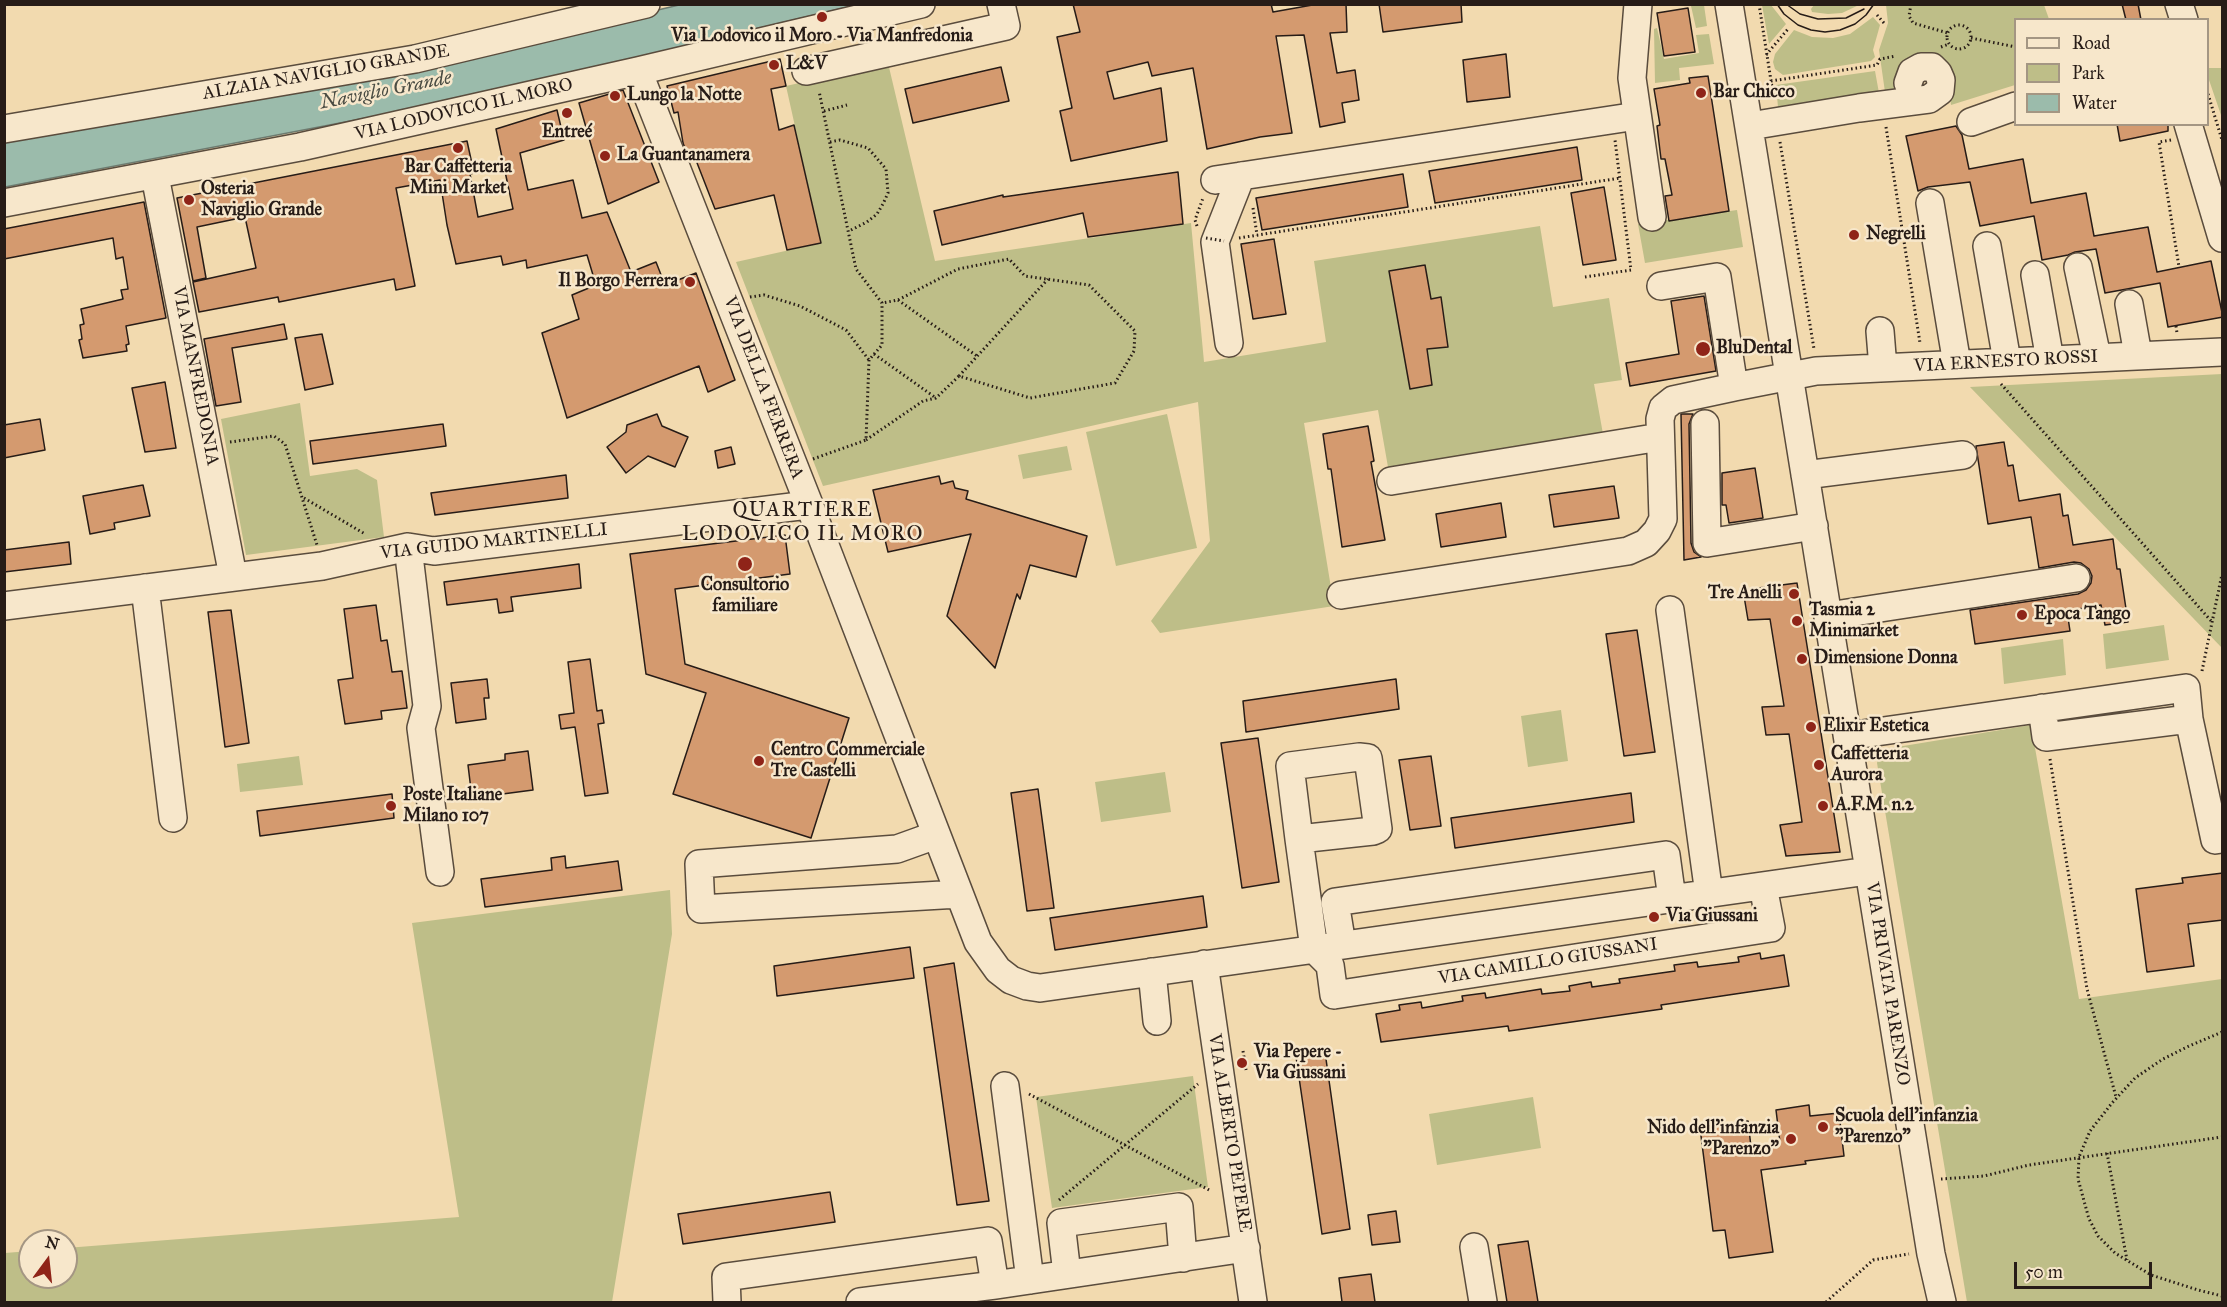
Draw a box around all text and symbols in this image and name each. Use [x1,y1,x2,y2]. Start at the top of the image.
marker: Via Lodovico il Moro - Via Manfredonia [815,10,829,24]
legend [2014,18,2209,126]
place label: Via Lodovico il Moro - Via Manfredonia [671,26,973,48]
text: Road [2072,32,2110,54]
street label: ALZAIA NAVIGLIO GRANDE [201,41,451,105]
place label: L&V [786,54,827,76]
marker: L&V [767,58,781,72]
text: Park [2072,62,2105,84]
water label: Naviglio Grande [318,66,454,116]
street label: VIA LODOVICO IL MORO [353,74,575,146]
place label: Bar Chicco [1713,82,1795,104]
place label: Lungo la Notte [627,85,742,107]
marker: Bar Chicco [1694,86,1708,100]
marker: Lungo la Notte [608,89,622,103]
text: Water [2072,92,2116,114]
marker: Entreé [560,106,574,120]
place label: Entreé [542,122,592,144]
marker: Bar Caffetteria Mini Market [451,141,465,155]
place label: La Guantanamera [617,145,750,167]
marker: La Guantanamera [598,149,612,163]
place label: Bar Caffetteria Mini Market [404,157,512,200]
place label: Osteria Naviglio Grande [201,179,322,222]
marker: Osteria Naviglio Grande [182,193,196,207]
place label: Negrelli [1866,224,1926,246]
marker: Negrelli [1847,228,1861,242]
place label: Il Borgo Ferrera [558,271,678,293]
marker: Il Borgo Ferrera [683,275,697,289]
street label: VIA MANFREDONIA [167,284,223,468]
street label: VIA DELLA FERRERA [718,294,808,482]
place label: BluDental [1716,338,1792,360]
marker: BluDental [1694,340,1712,358]
street label: VIA ERNESTO ROSSI [1913,346,2099,378]
district label: QUARTIERE LODOVICO IL MORO [682,498,924,548]
street label: VIA GUIDO MARTINELLI [379,519,609,565]
marker: Consultorio familiare [736,555,754,573]
place label: Consultorio familiare [701,575,789,618]
place label: Tre Anelli [1708,583,1782,605]
marker: Tre Anelli [1787,587,1801,601]
place label: Tasmia 2 Minimarket [1809,600,1899,642]
place label: Epoca Tango [2034,604,2130,626]
marker: Epoca Tango [2015,608,2029,622]
marker: Tasmia 2 Minimarket [1790,614,1804,628]
place label: Dimensione Donna [1814,648,1958,670]
marker: Dimensione Donna [1795,652,1809,666]
place label: Elixir Estetica [1823,716,1929,738]
marker: Elixir Estetica [1804,720,1818,734]
place label: Centro Commerciale Tre Castelli [771,740,925,783]
place label: Caffetteria Aurora [1831,744,1909,786]
marker: Centro Commerciale Tre Castelli [752,754,766,768]
marker: Caffetteria Aurora [1812,758,1826,772]
place label: Poste Italiane Milano 107 [403,785,502,828]
place label: A.F.M. n.2 [1835,795,1914,817]
marker: Poste Italiane Milano 107 [384,799,398,813]
marker: A.F.M. n.2 [1816,799,1830,813]
street label: VIA PRIVATA PARENZO [1860,881,1914,1087]
place label: Via Giussani [1666,906,1758,928]
marker: Via Giussani [1647,910,1661,924]
street label: VIA CAMILLO GIUSSANI [1437,934,1659,990]
street label: VIA ALBERTO PEPERE [1203,1032,1255,1234]
place label: Via Pepere - Via Giussani [1254,1042,1346,1084]
marker: Via Pepere - Via Giussani [1235,1056,1249,1070]
place label: Scuola dell'infanzia "Parenzo" [1835,1106,1978,1148]
place label: Nido dell'infanzia "Parenzo" [1647,1118,1779,1160]
marker: Scuola dell'infanzia "Parenzo" [1816,1120,1830,1134]
marker: Nido dell'infanzia "Parenzo" [1784,1132,1798,1146]
north arrow [18,1229,78,1289]
text: N [43,1232,61,1254]
scale bar [2017,1250,2155,1288]
text: 50 m [2025,1261,2063,1283]

